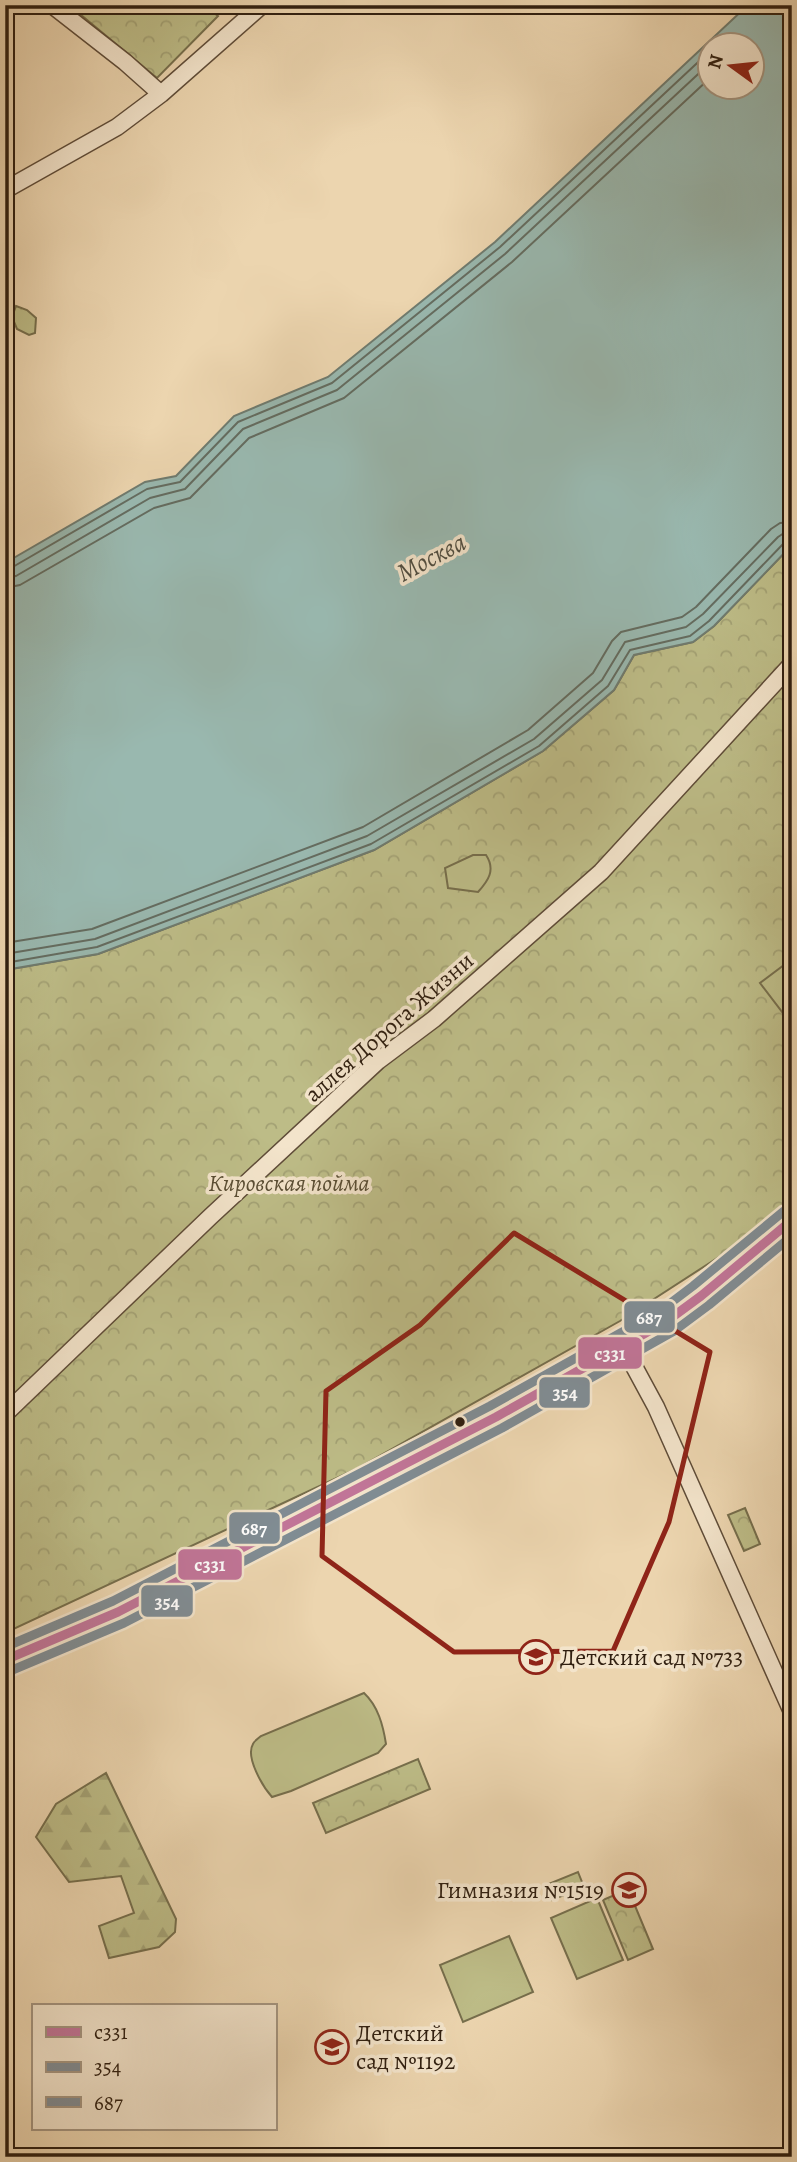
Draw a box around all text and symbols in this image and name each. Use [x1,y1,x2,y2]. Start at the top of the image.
north arrow [696,32,766,102]
text: N [701,52,730,72]
water label: Москва [390,525,472,590]
street label: аллея Дорога Жизни [298,945,480,1109]
park label: Кировская пойма [208,1167,370,1199]
line badge: 687 [623,1300,676,1334]
text: 687 [636,1305,663,1331]
line badge: с331 [577,1336,643,1370]
text: с331 [594,1341,626,1367]
line badge: 354 [538,1376,591,1409]
text: 354 [552,1380,578,1406]
unlabelled marker [453,1415,467,1429]
line badge: 687 [228,1511,281,1545]
text: 687 [241,1516,268,1542]
line badge: с331 [177,1548,243,1581]
text: с331 [194,1552,226,1578]
line badge: 354 [140,1584,194,1618]
text: 354 [154,1589,180,1615]
school or university icon: Детский сад №733 [517,1638,555,1676]
place label: Детский сад №733 [560,1641,743,1673]
school or university icon: Гимназия №1519 [610,1871,648,1909]
place label: Гимназия №1519 [437,1874,604,1906]
legend [32,2004,276,2130]
place label: Детский сад №1192 [356,2017,455,2077]
text: с331 [94,2018,128,2046]
school or university icon: Детский сад №1192 [313,2028,351,2066]
text: 354 [94,2053,121,2081]
text: 687 [94,2089,123,2117]

